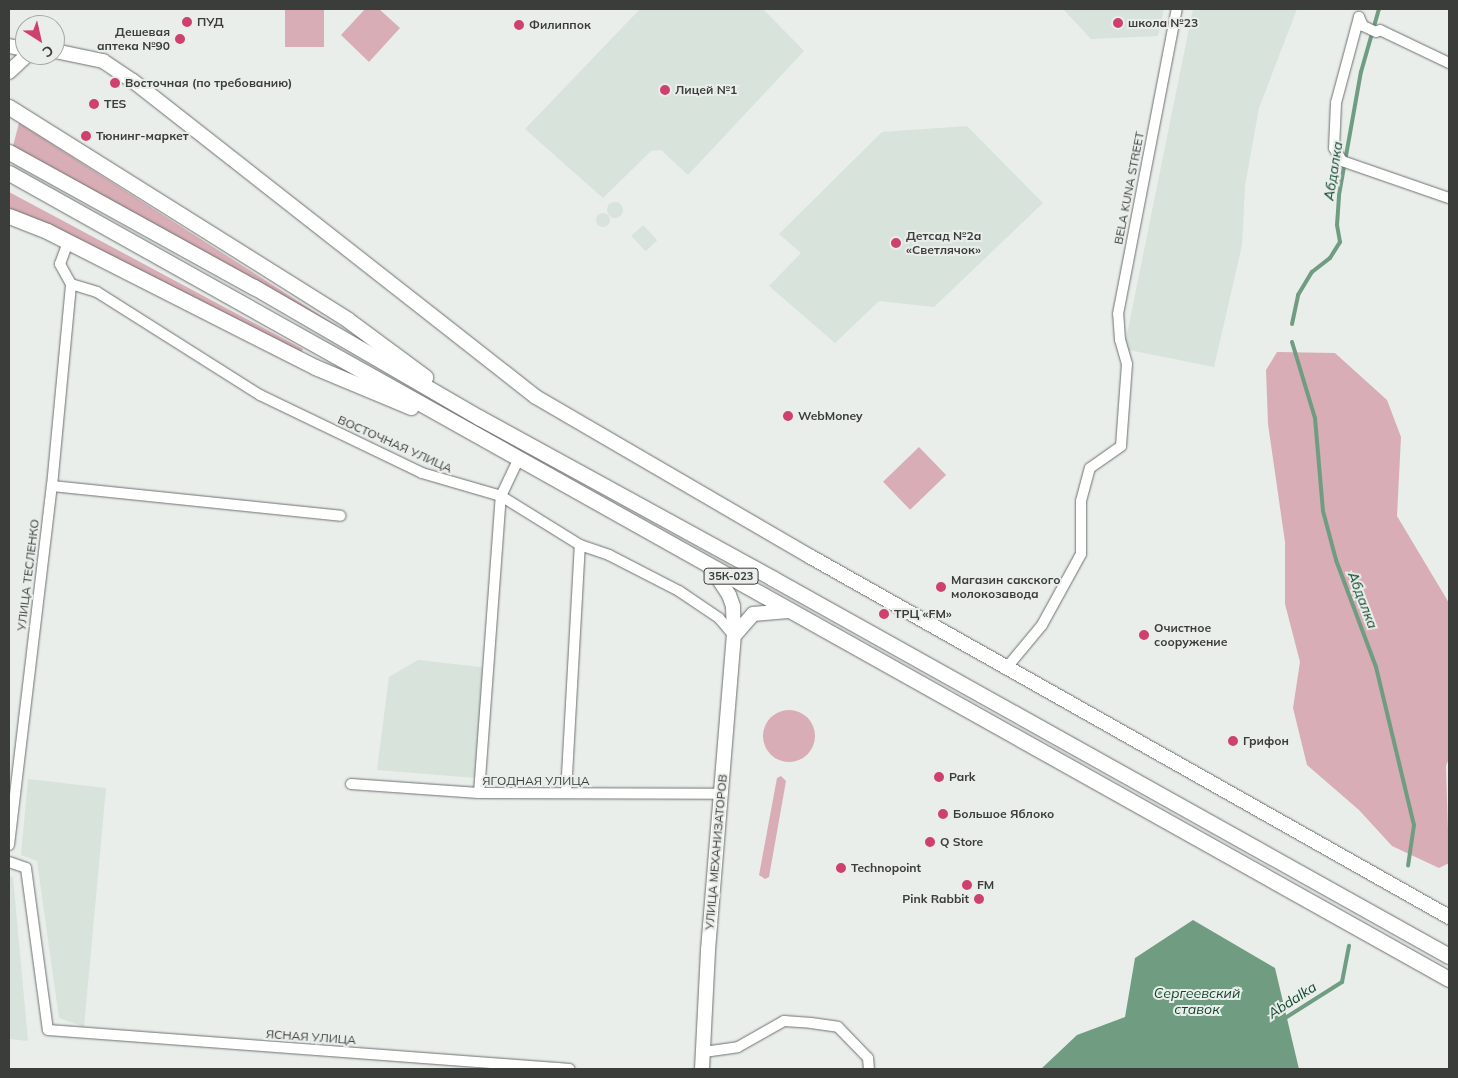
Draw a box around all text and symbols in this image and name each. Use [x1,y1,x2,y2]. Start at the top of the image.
north arrow [15,15,65,65]
place label: ПУД [197,15,224,29]
marker: ПУД [181,16,193,28]
place label: школа №23 [1128,16,1198,30]
marker: школа №23 [1112,17,1124,29]
place label: Филиппок [529,18,591,32]
marker: Филиппок [513,19,525,31]
place label: Дешевая аптека №90 [97,25,170,53]
marker: Дешевая аптека №90 [174,33,186,45]
text: С [39,41,57,62]
place label: Восточная (по требованию) [125,76,292,90]
marker: Восточная (по требованию) [109,77,121,89]
place label: Лицей №1 [675,83,737,97]
marker: Лицей №1 [659,84,671,96]
place label: TES [104,97,126,111]
marker: TES [88,98,100,110]
place label: Тюнинг-маркет [96,129,189,143]
marker: Тюнинг-маркет [80,130,92,142]
street label: BELA KUNA STREET [1111,130,1147,246]
water label: Абдалка [1320,140,1346,202]
place label: Детсад №2а «Светлячок» [906,229,981,257]
marker: Детсад №2а «Светлячок» [890,237,902,249]
place label: WebMoney [798,409,862,423]
marker: WebMoney [782,410,794,422]
street label: ВОСТОЧНАЯ УЛИЦА [336,412,454,476]
street label: УЛИЦА ТЕСЛЕНКО [14,518,42,632]
road number: 35К-023 [704,568,758,584]
water label: Абдалка [1344,569,1382,631]
place label: Магазин сакского молокозавода [951,573,1061,601]
marker: Магазин сакского молокозавода [935,581,947,593]
place label: ТРЦ «FM» [894,607,952,621]
marker: ТРЦ «FM» [878,608,890,620]
place label: Очистное сооружение [1154,621,1227,649]
marker: Очистное сооружение [1138,629,1150,641]
place label: Грифон [1243,734,1289,748]
marker: Грифон [1227,735,1239,747]
place label: Park [949,770,975,784]
marker: Park [933,771,945,783]
street label: ЯГОДНАЯ УЛИЦА [482,774,590,788]
street label: УЛИЦА МЕХАНИЗАТОРОВ [702,774,730,930]
place label: Большое Яблоко [953,807,1054,821]
marker: Большое Яблоко [937,808,949,820]
place label: Q Store [940,835,983,849]
marker: Q Store [924,836,936,848]
place label: Technopoint [851,861,921,875]
marker: Technopoint [835,862,847,874]
place label: FM [977,878,994,892]
marker: FM [961,879,973,891]
place label: Pink Rabbit [902,892,969,906]
marker: Pink Rabbit [973,893,985,905]
water label: Abdalka [1265,978,1319,1022]
water label: Сергеевский ставок [1154,985,1240,1018]
street label: ЯСНАЯ УЛИЦА [265,1027,357,1047]

